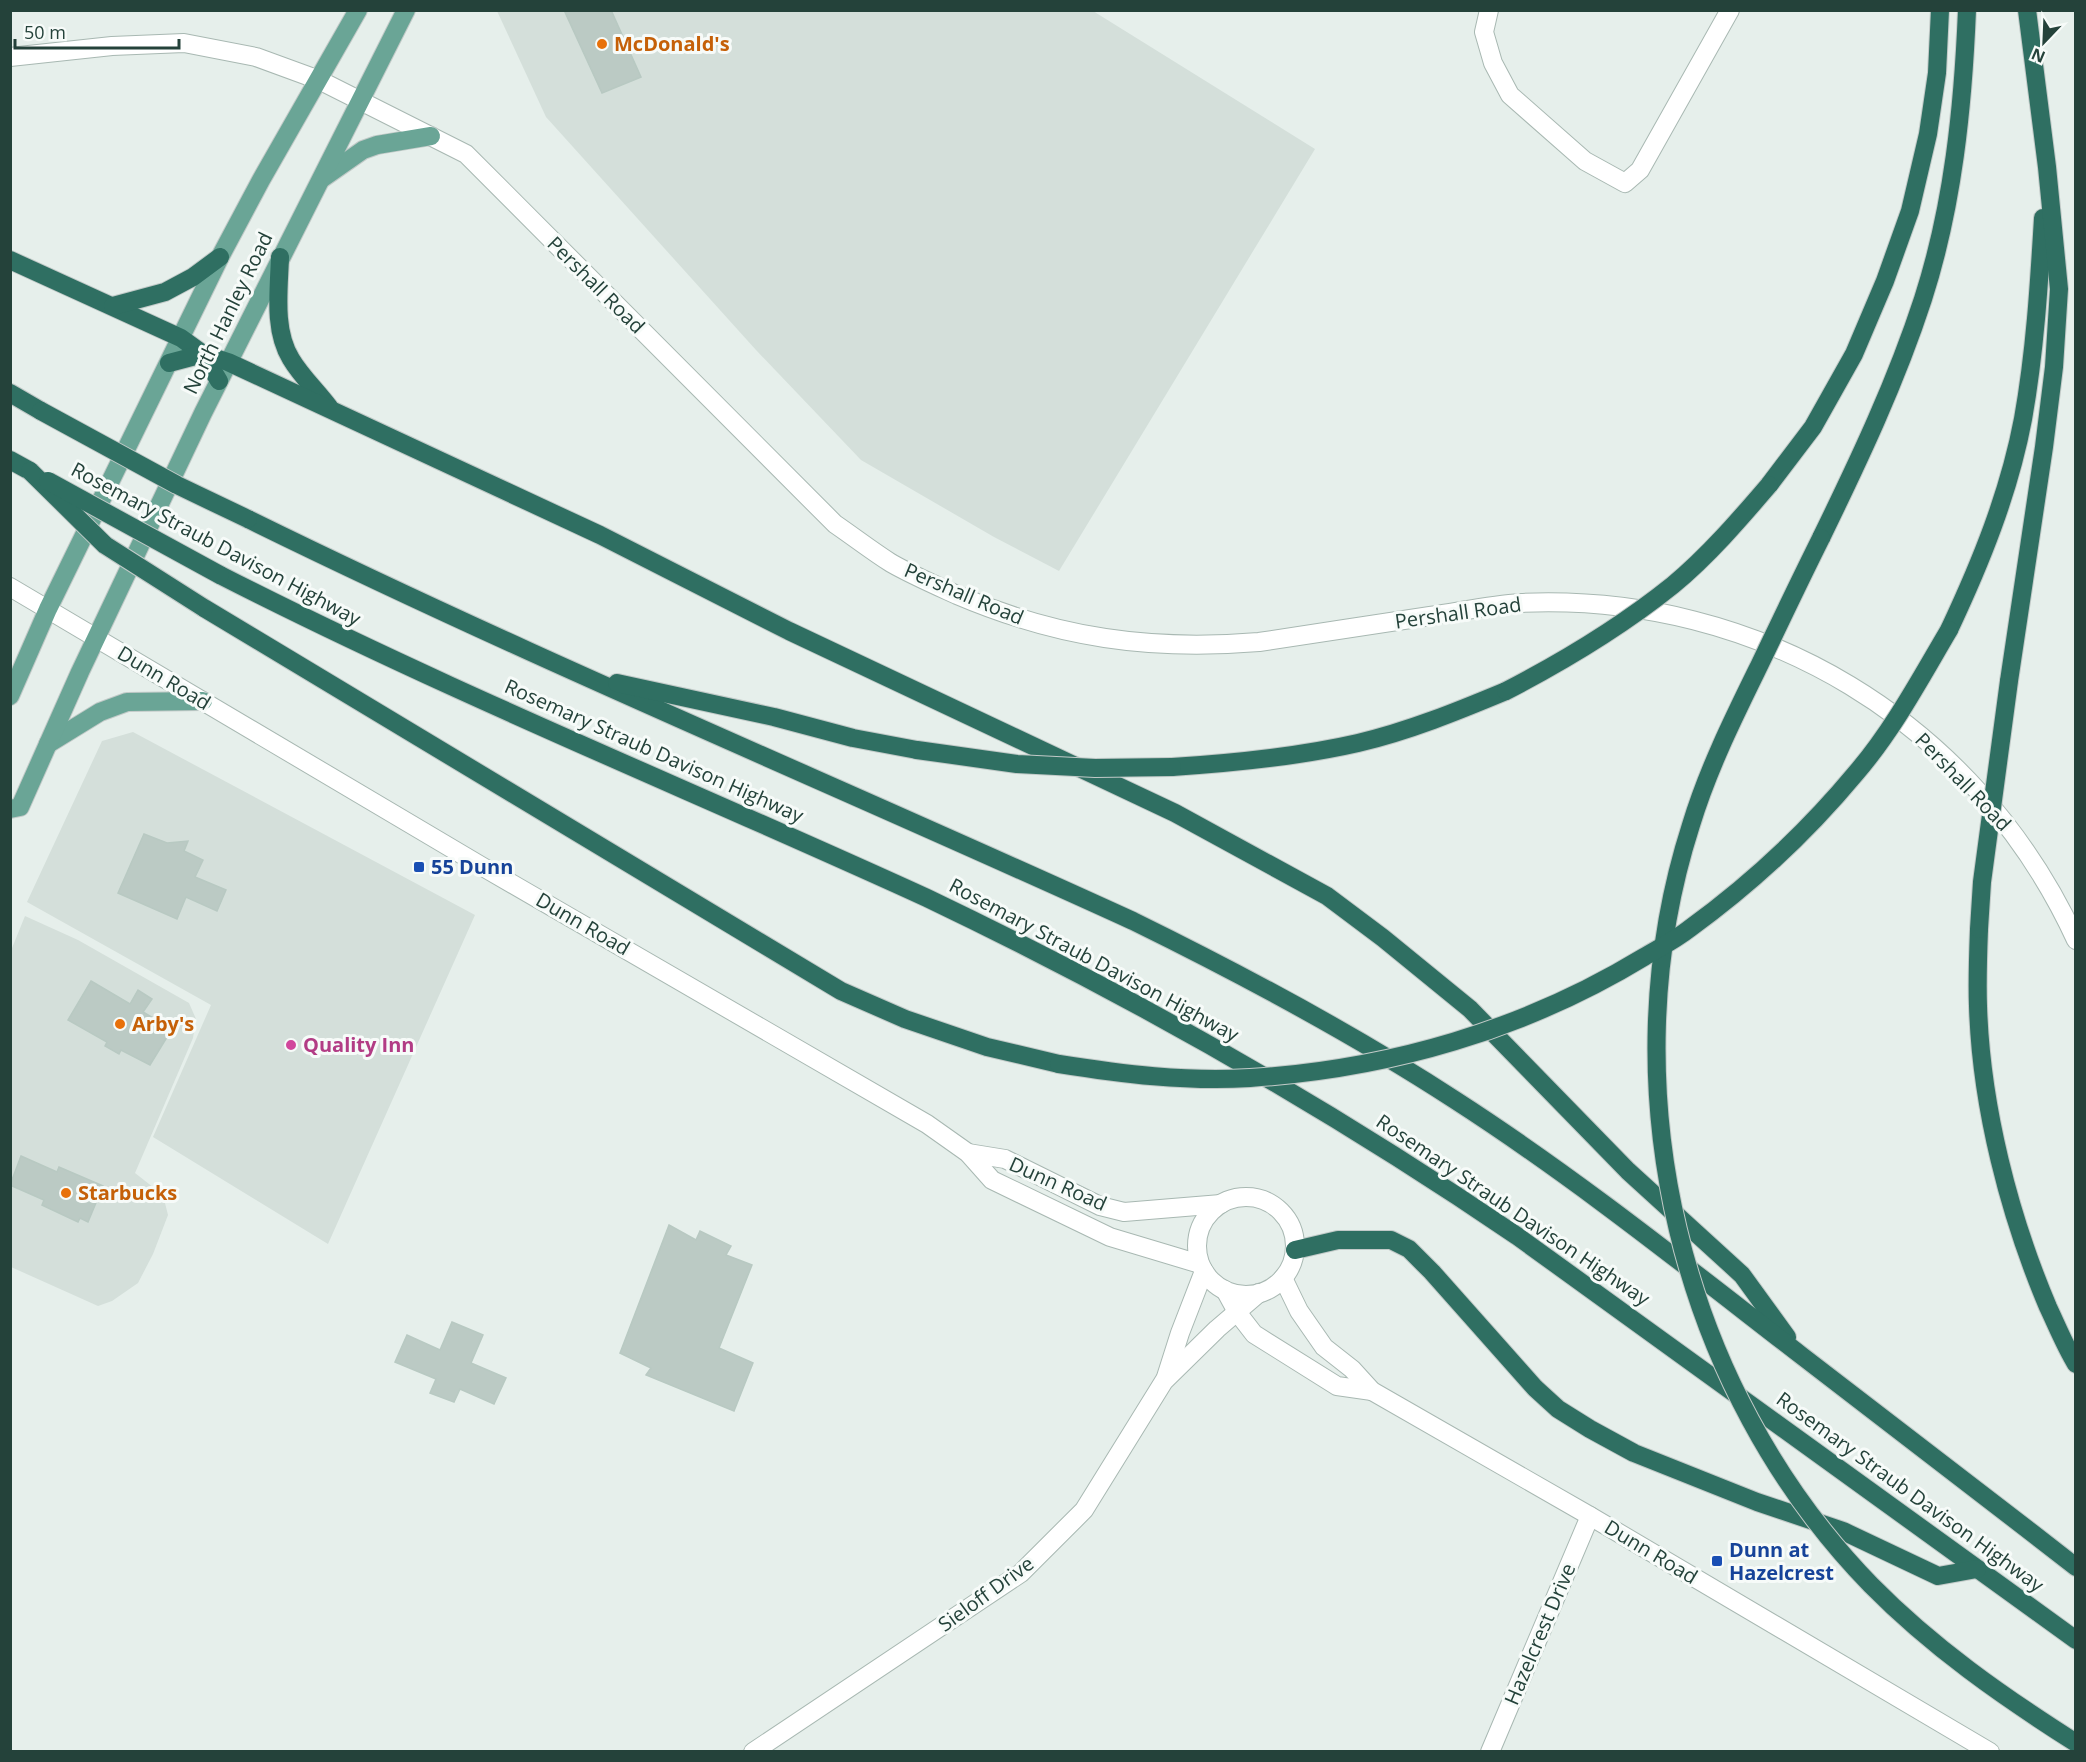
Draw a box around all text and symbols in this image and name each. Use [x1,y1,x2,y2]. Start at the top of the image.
scale bar [15,12,178,50]
north arrow [2014,12,2074,72]
text: 50 m [24,20,66,44]
place label: McDonald's [614,30,730,57]
marker: McDonald's [595,37,609,51]
text: N [2028,43,2048,68]
street label: North Hanley Road [177,227,279,398]
street label: Pershall Road [542,230,651,339]
street label: Rosemary Straub Davison Highway [67,455,367,632]
street label: Pershall Road [900,556,1028,631]
street label: Pershall Road [1393,590,1523,635]
street label: Dunn Road [113,639,216,716]
street label: Rosemary Straub Davison Highway [500,672,809,829]
street label: Pershall Road [1909,726,2017,837]
place label: 55 Dunn [431,853,513,880]
marker: 55 Dunn [412,860,426,874]
street label: Rosemary Straub Davison Highway [945,871,1245,1048]
street label: Dunn Road [531,886,635,961]
place label: Arby's [132,1010,194,1037]
marker: Arby's [113,1017,127,1031]
place label: Quality Inn [303,1031,415,1058]
marker: Quality Inn [284,1038,298,1052]
street label: Rosemary Straub Davison Highway [1371,1108,1656,1312]
street label: Dunn Road [1005,1150,1111,1217]
place label: Starbucks [78,1179,177,1206]
marker: Starbucks [59,1186,73,1200]
street label: Rosemary Straub Davison Highway [1771,1385,2050,1598]
street label: Dunn Road [1600,1513,1703,1590]
place label: Dunn at Hazelcrest [1729,1536,1834,1586]
street label: Sieloff Drive [932,1550,1039,1637]
marker: Dunn at Hazelcrest [1710,1554,1724,1568]
street label: Hazelcrest Drive [1498,1559,1582,1709]

